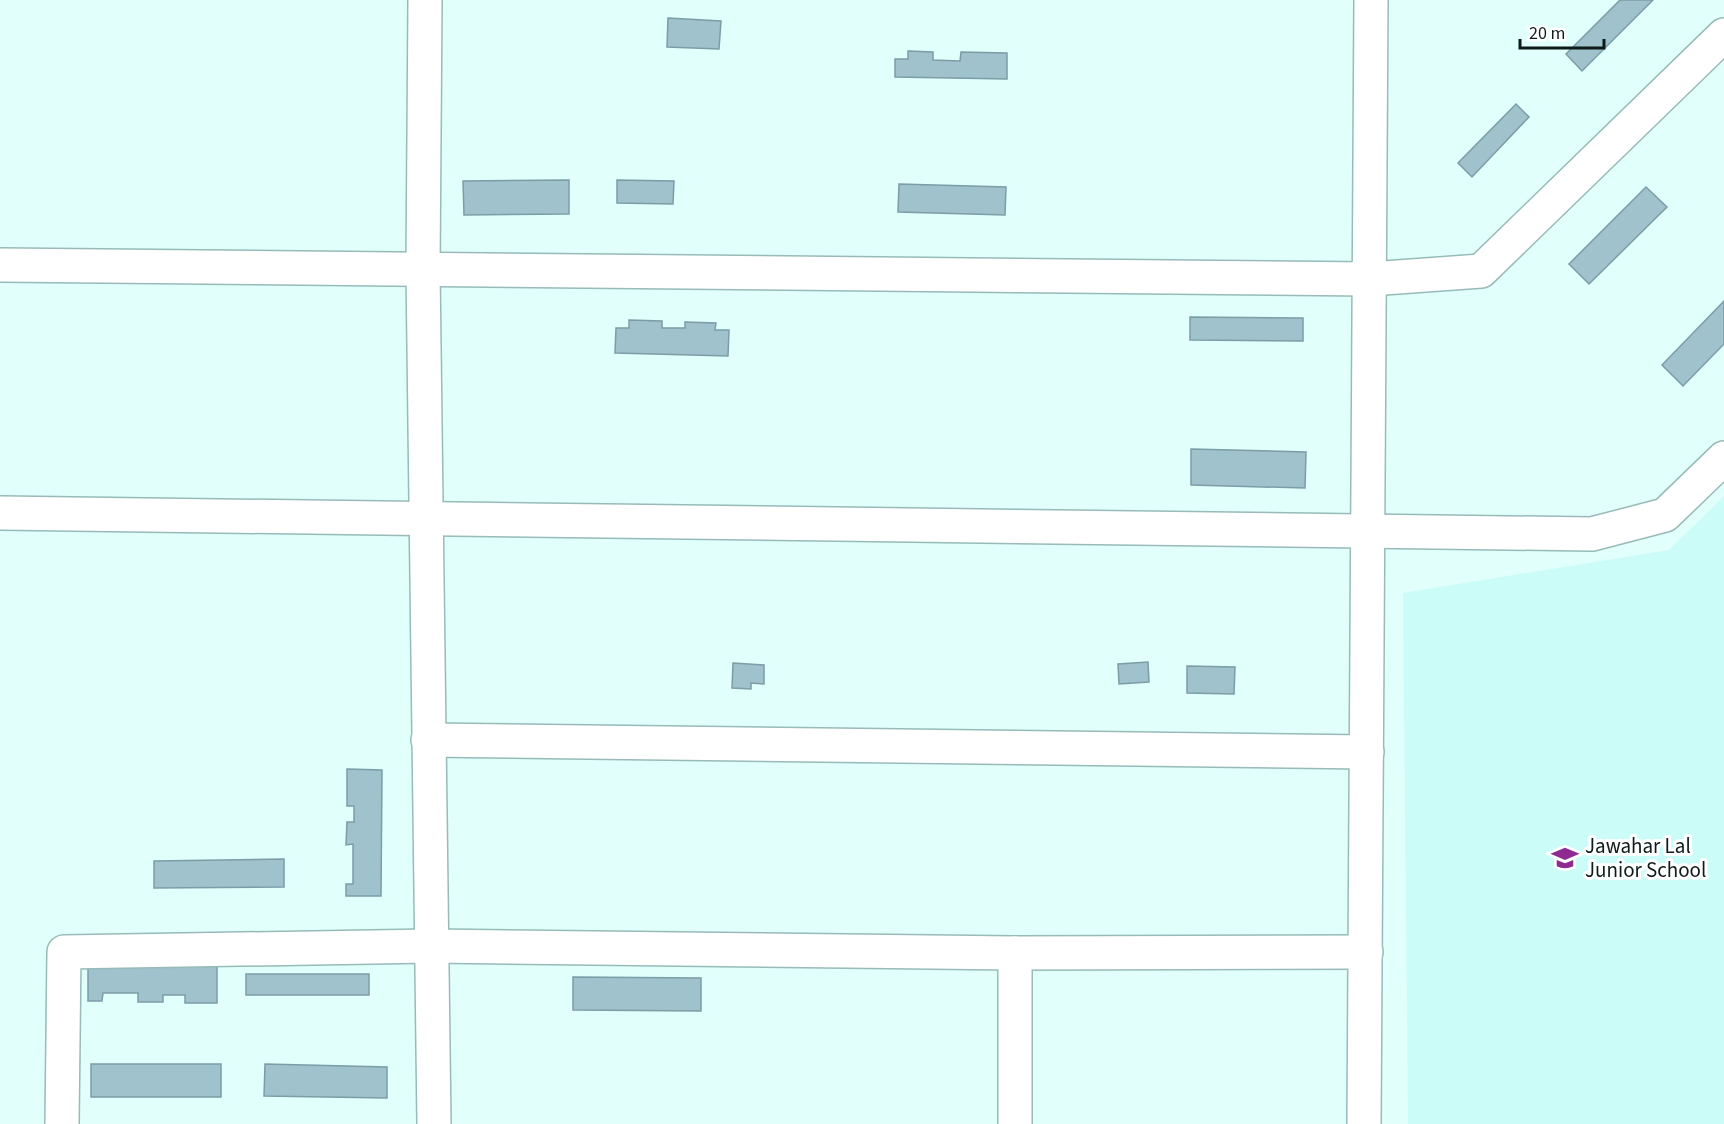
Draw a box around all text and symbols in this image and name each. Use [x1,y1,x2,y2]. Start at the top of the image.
scale bar [1520,12,1604,50]
text: 20 m [1529,21,1565,46]
place label: Jawahar Lal Junior School [1585,831,1706,885]
school or university icon: Jawahar Lal Junior School [1550,843,1580,873]

